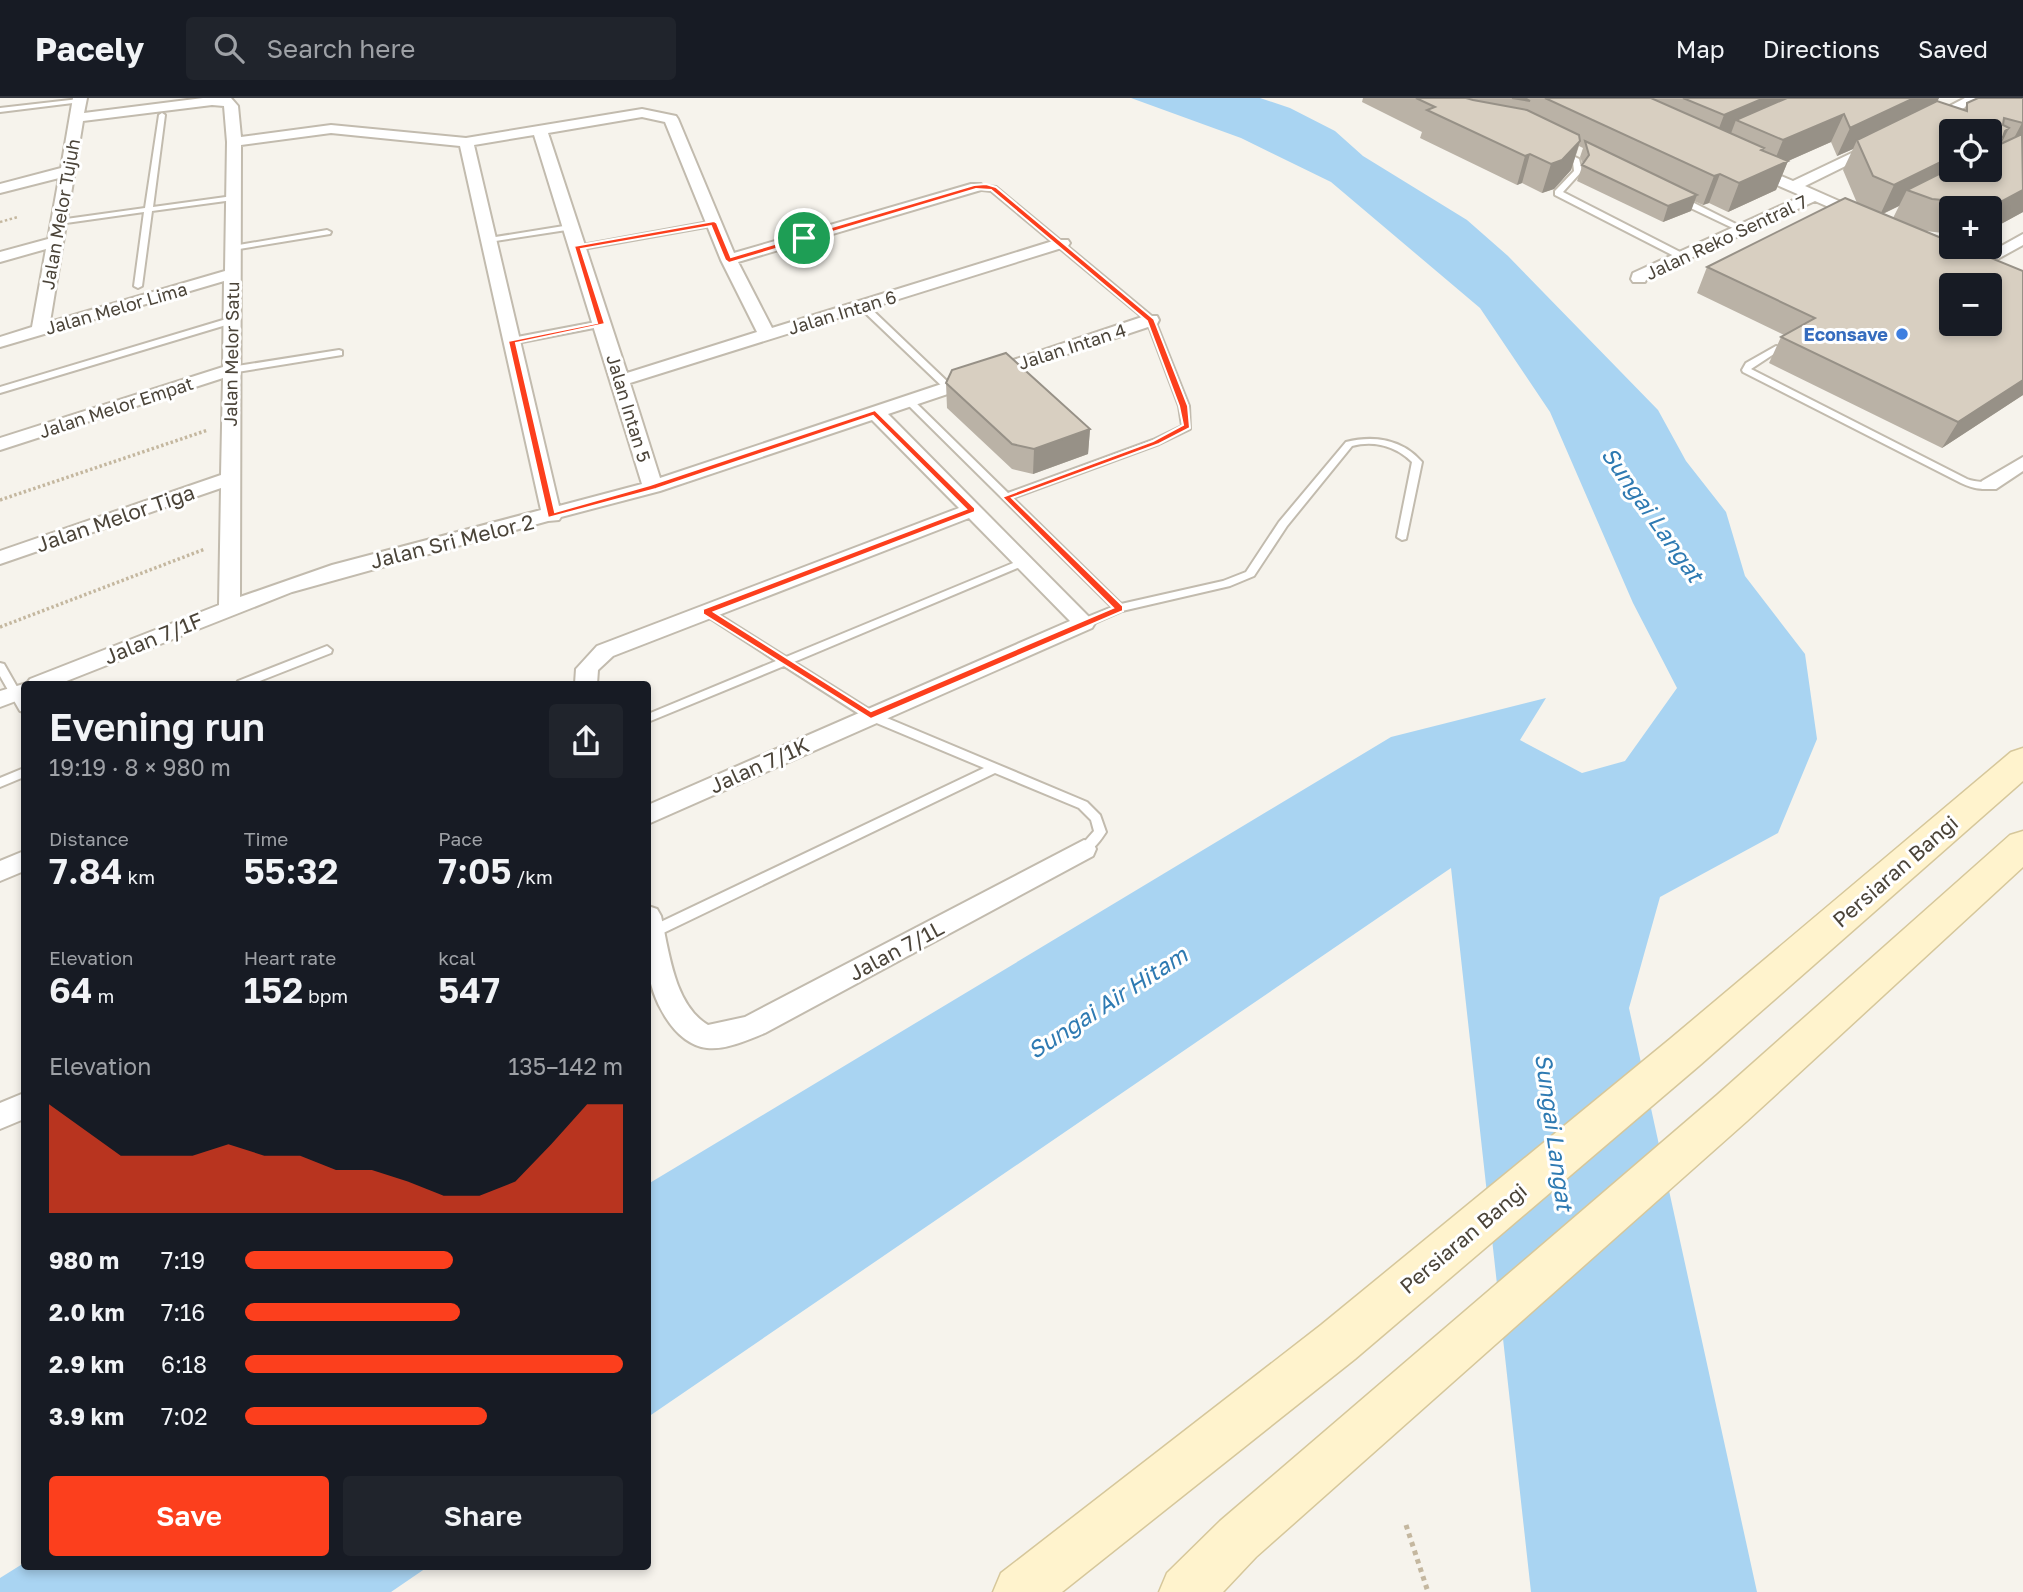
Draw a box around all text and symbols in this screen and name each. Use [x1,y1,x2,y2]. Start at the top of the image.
search box [186,17,676,80]
text: Pacely [35,29,144,68]
icon: search [210,29,248,67]
text: Search here [266,33,415,64]
text: Map [1676,34,1725,63]
text: Directions [1763,34,1880,63]
text: Saved [1918,34,1988,63]
map controls [1939,119,2002,336]
button: locate [1939,119,2002,182]
street label: Jalan Melor Tujuh [36,137,84,291]
street label: Jalan Reko Sentral 7 [1642,190,1810,284]
button: + [1939,196,2002,259]
pin [774,208,834,268]
icon: arrive [785,219,823,257]
button: − [1939,273,2002,336]
street label: Jalan Melor Lima [42,277,190,339]
street label: Jalan Melor Satu [219,281,243,427]
street label: Jalan Intan 6 [785,285,899,339]
street label: Jalan Intan 4 [1015,318,1129,374]
place label: Econsave [1804,323,1888,345]
marker: Econsave [1894,326,1910,342]
street label: Jalan Intan 5 [602,351,656,465]
street label: Jalan Melor Empat [36,372,196,442]
water label: Sungai Langat [1596,441,1711,588]
street label: Jalan Melor Tiga [32,479,198,557]
street label: Jalan Sri Melor 2 [367,508,537,574]
street label: Jalan 7/1F [100,606,206,670]
text: Evening run [49,704,265,749]
button: share [549,704,623,778]
street label: Jalan 7/1K [705,732,813,798]
text: 19:19 · 8 × 980 m [49,753,231,781]
street label: Persiaran Bangi [1827,809,1963,933]
text: Distance [49,827,129,850]
text: Time [244,827,288,850]
text: Pace [438,827,483,850]
text: 7.84 [49,850,123,892]
text: 55:32 [244,850,339,892]
text: 7:05 [438,850,511,892]
text: km [123,865,155,888]
text: /km [511,865,553,888]
street label: Jalan 7/1L [844,914,948,986]
water label: Sungai Air Hitam [1022,939,1193,1064]
text: Elevation [49,946,134,969]
text: Heart rate [244,946,336,969]
text: kcal [438,946,476,969]
text: 64 [49,969,93,1011]
text: 152 [244,969,303,1011]
text: 547 [438,969,500,1011]
text: m [93,984,114,1007]
text: bpm [303,984,348,1007]
text: Elevation [49,1052,151,1080]
text: 135–142 m [508,1052,623,1080]
water label: Sungai Langat [1530,1052,1580,1214]
street label: Persiaran Bangi [1394,1177,1532,1299]
text: 980 m [49,1246,119,1274]
text: 7:19 [161,1246,205,1274]
text: 2.0 km [49,1298,125,1326]
text: 7:16 [161,1298,205,1326]
text: 2.9 km [49,1350,124,1378]
text: 6:18 [161,1350,207,1378]
text: 3.9 km [49,1402,124,1430]
text: 7:02 [161,1402,208,1430]
button: Save [49,1476,329,1556]
button: Share [343,1476,623,1556]

